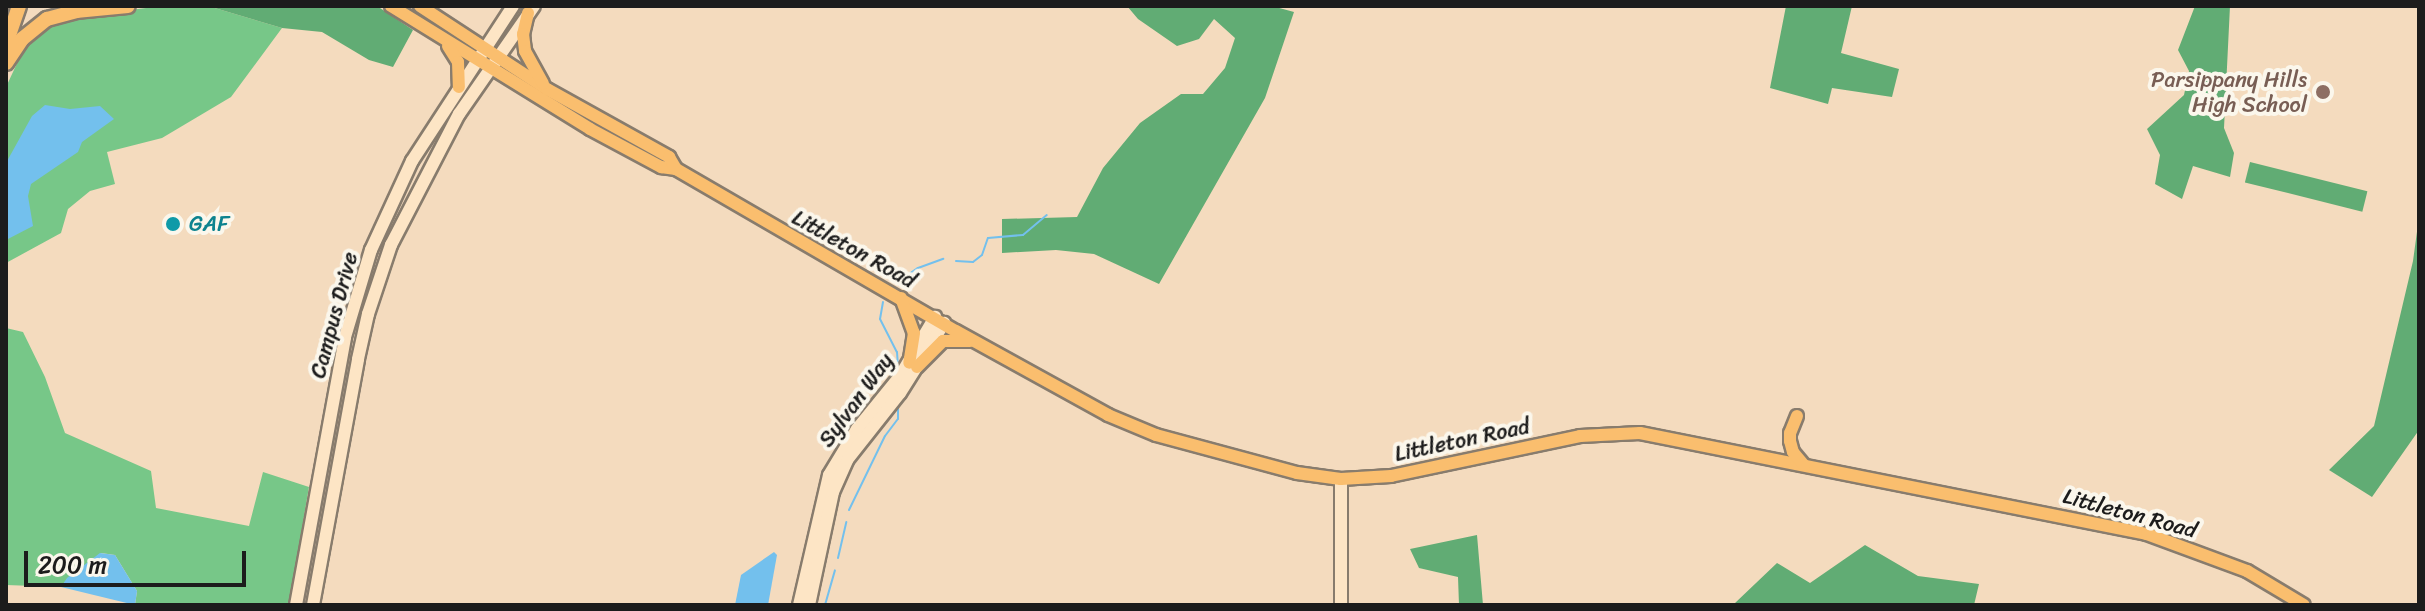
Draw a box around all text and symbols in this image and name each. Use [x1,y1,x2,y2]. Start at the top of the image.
place label: Parsippany Hills High School [2151,66,2307,118]
marker: Parsippany Hills High School [2314,83,2332,101]
street label: Littleton Road [788,204,920,294]
place label: GAF [189,211,229,237]
marker: GAF [164,215,182,233]
street label: Campus Drive [304,249,364,381]
street label: Sylvan Way [813,348,899,452]
street label: Littleton Road [1392,413,1532,467]
street label: Littleton Road [2060,482,2200,544]
scale bar [28,535,250,585]
text: 200 m [38,544,107,586]

